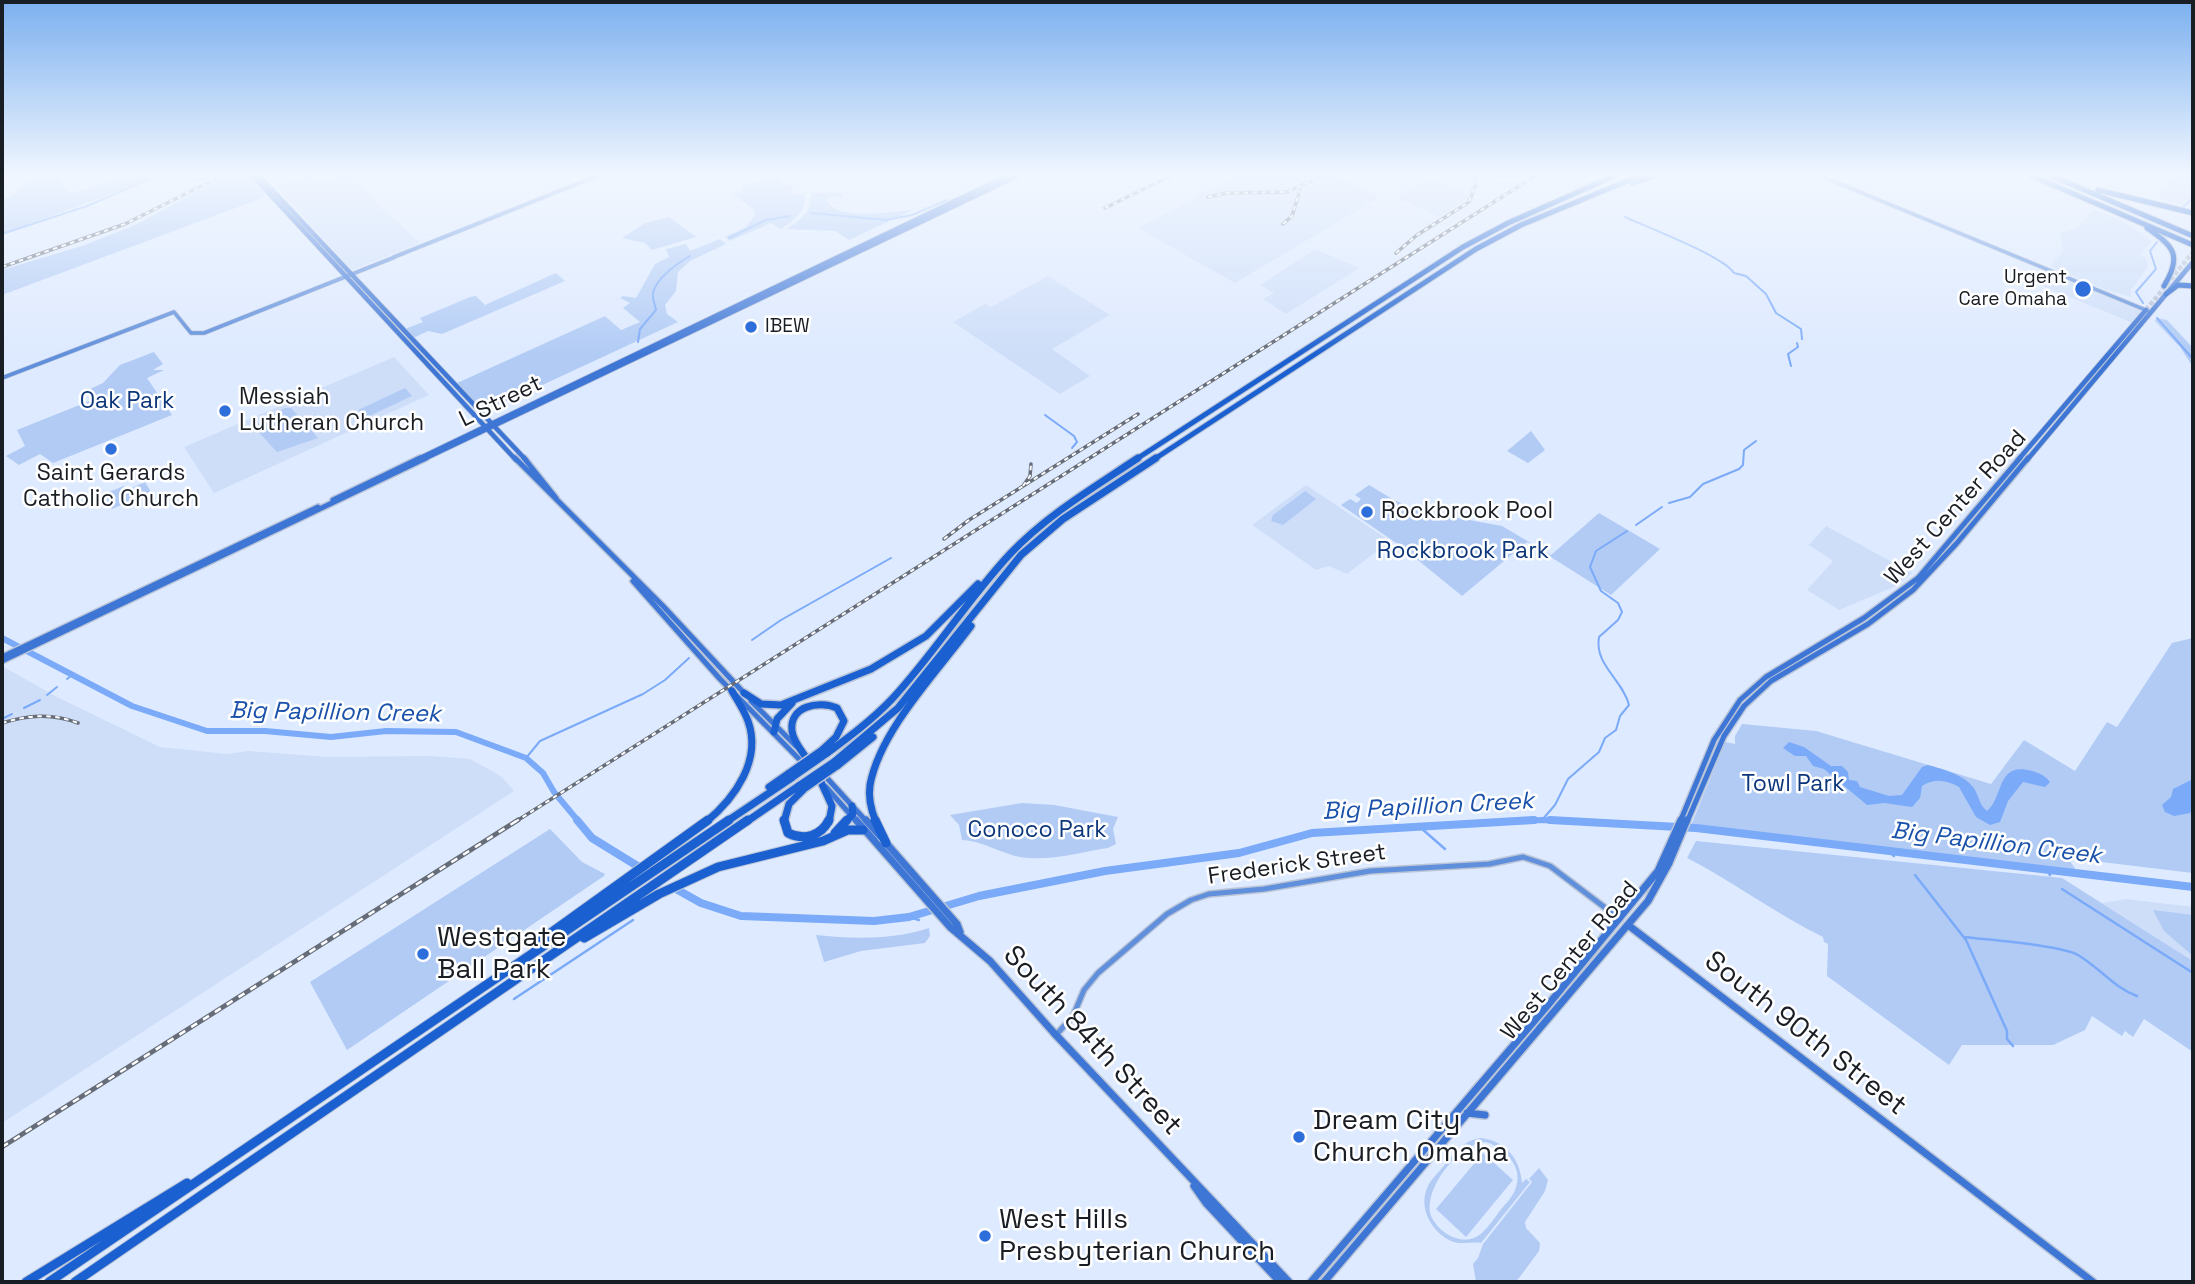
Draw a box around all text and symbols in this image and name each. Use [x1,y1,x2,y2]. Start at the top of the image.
place label: Urgent Care Omaha [1958,267,2067,311]
marker: Urgent Care Omaha [2073,279,2093,299]
place label: IBEW [765,316,810,338]
marker: IBEW [743,319,759,335]
street label: L Street [455,370,547,434]
place label: Messiah Lutheran Church [239,384,424,438]
park label: Oak Park [80,388,174,416]
marker: Messiah Lutheran Church [217,403,233,419]
street label: West Center Road [1879,425,2033,591]
marker: Saint Gerards Catholic Church [103,441,119,457]
place label: Saint Gerards Catholic Church [23,460,199,514]
place label: Rockbrook Pool [1381,498,1553,526]
marker: Rockbrook Pool [1359,504,1375,520]
park label: Rockbrook Park [1377,538,1549,566]
water label: Big Papillion Creek [229,697,441,729]
park label: Towl Park [1741,771,1845,799]
water label: Big Papillion Creek [1322,787,1534,827]
park label: Conoco Park [967,817,1107,845]
water label: Big Papillion Creek [1889,817,2103,871]
street label: Frederick Street [1206,839,1388,891]
street label: West Center Road [1496,876,1644,1046]
place label: Westgate Ball Park [437,921,567,987]
street label: South 84th Street [996,939,1188,1143]
street label: South 90th Street [1697,945,1913,1123]
marker: Westgate Ball Park [415,946,431,962]
place label: Dream City Church Omaha [1313,1104,1508,1170]
marker: Dream City Church Omaha [1291,1129,1307,1145]
place label: West Hills Presbyterian Church [999,1203,1275,1269]
marker: West Hills Presbyterian Church [977,1228,993,1244]

